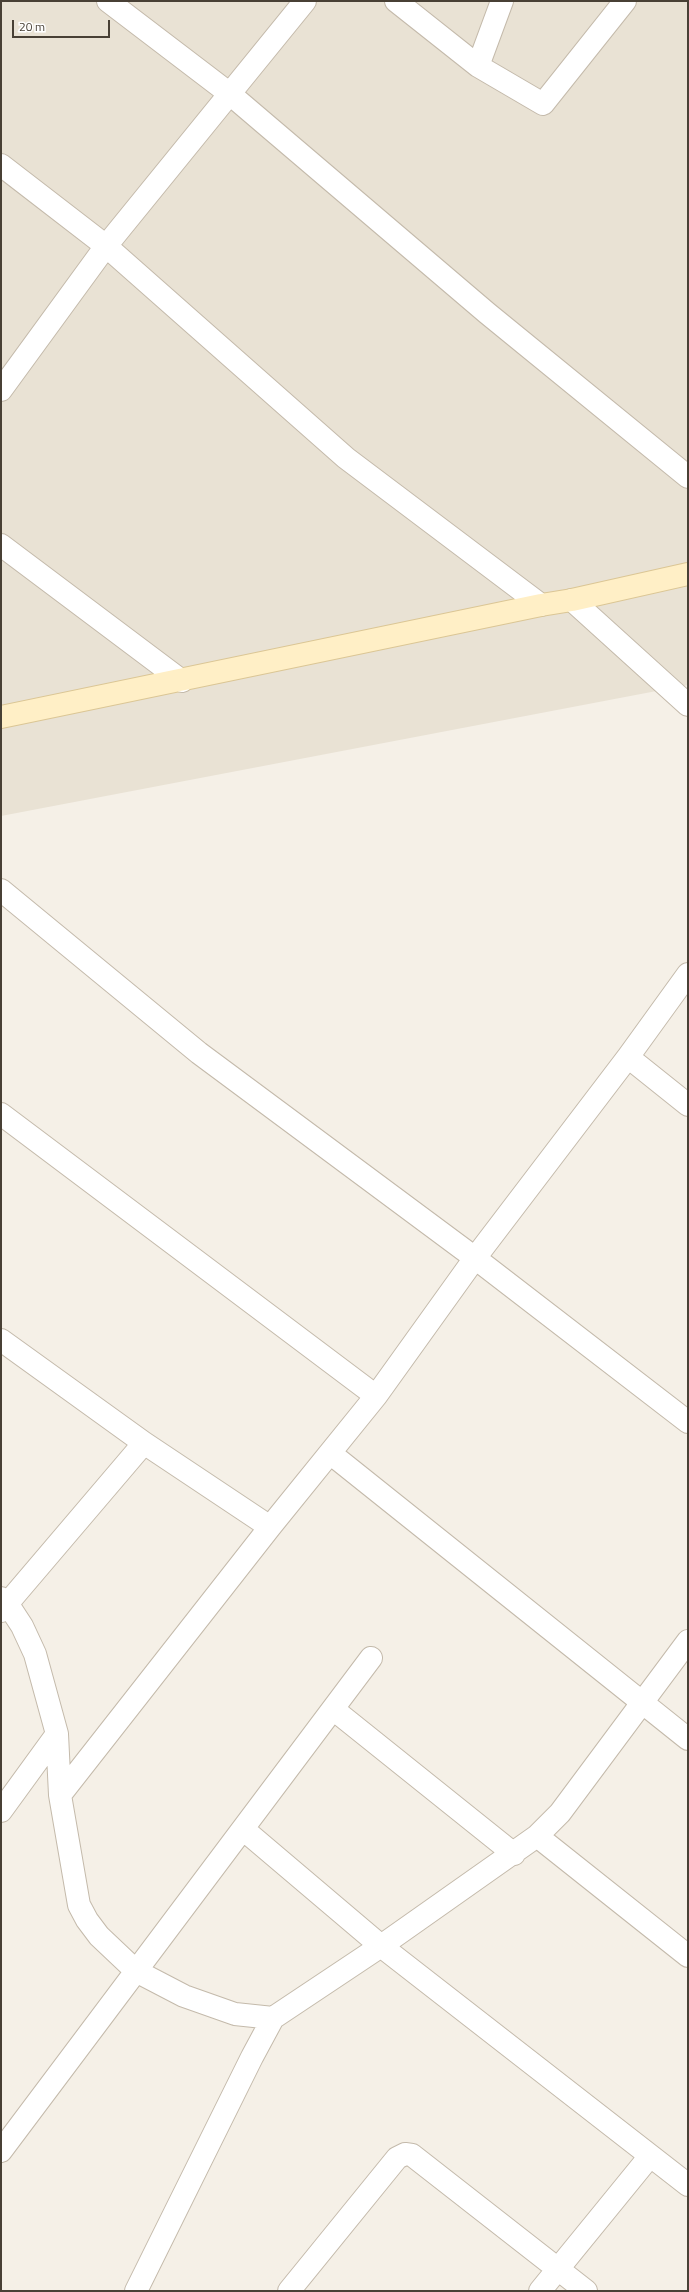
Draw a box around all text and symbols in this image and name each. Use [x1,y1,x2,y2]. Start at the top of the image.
scale bar [14,12,112,38]
text: 20 m [19,17,45,36]

